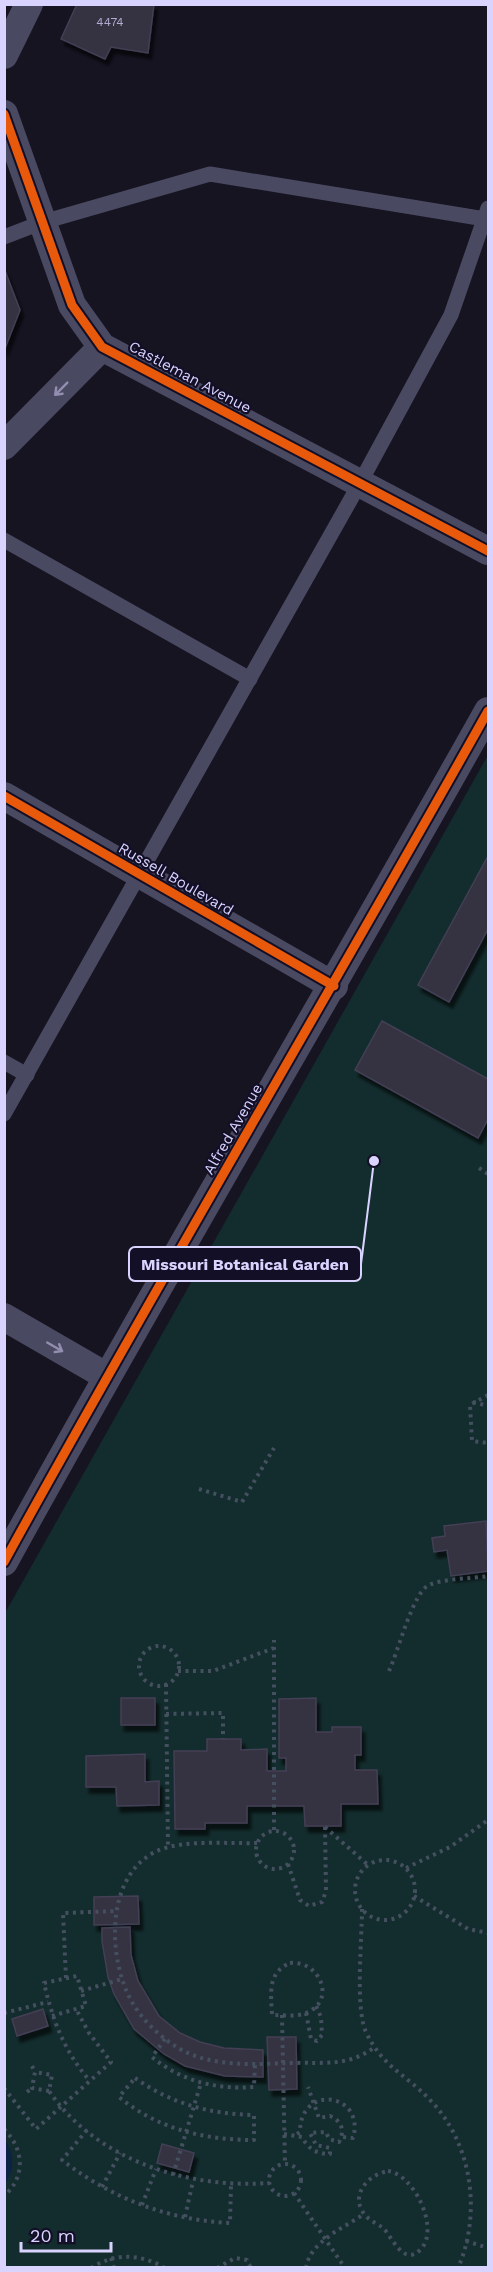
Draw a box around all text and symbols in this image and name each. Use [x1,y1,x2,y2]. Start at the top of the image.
house number: 4474 [96,15,124,29]
street label: Castleman Avenue [126,337,254,417]
one-way arrow [53,381,68,396]
street label: Russell Boulevard [115,839,237,919]
street label: Alfred Avenue [200,1080,266,1178]
callout: Missouri Botanical Garden [129,1247,361,1281]
text: Missouri Botanical Garden [141,1255,349,1274]
one-way arrow [46,1341,63,1353]
scale bar [21,2215,111,2253]
text: 20 m [30,2225,75,2246]

